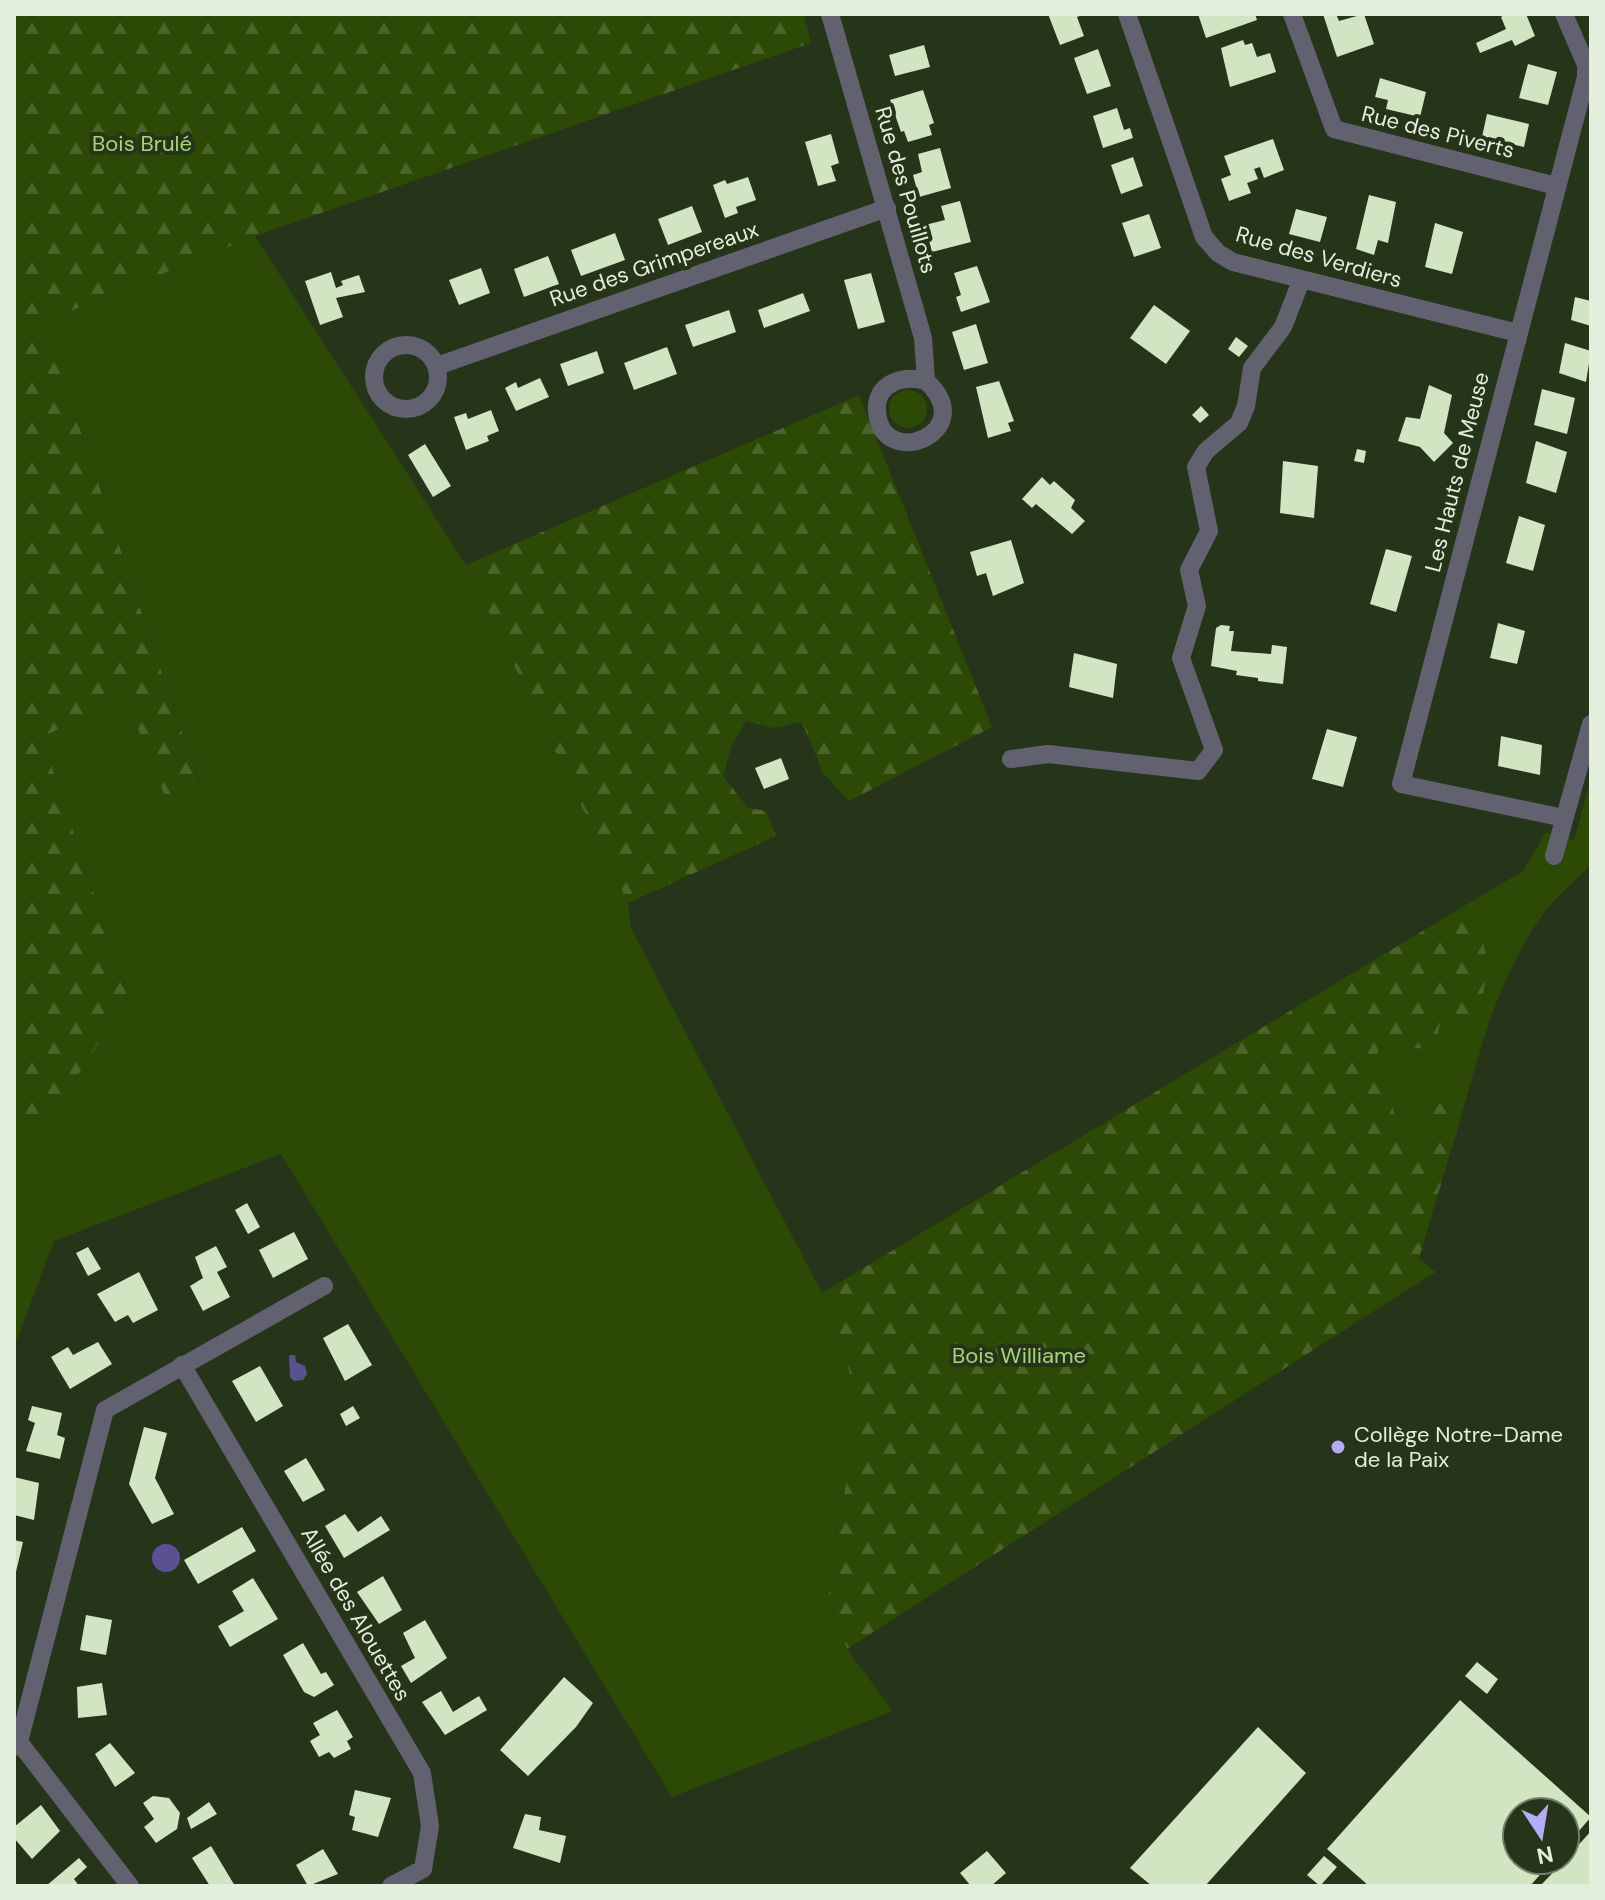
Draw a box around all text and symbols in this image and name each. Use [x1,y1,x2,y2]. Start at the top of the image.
street label: Rue des Piverts [1359,99,1517,165]
street label: Rue des Pouillots [868,103,944,277]
park label: Bois Brulé [92,129,192,158]
street label: Rue des Grimpereaux [546,215,762,313]
street label: Rue des Verdiers [1233,219,1405,295]
street label: Les Hauts de Meuse [1418,369,1496,575]
park label: Bois Williame [952,1341,1086,1370]
place label: Collège Notre-Dame de la Paix [1354,1420,1563,1474]
marker: Collège Notre-Dame de la Paix [1329,1438,1347,1456]
street label: Allée des Alouettes [294,1522,418,1706]
north arrow [1501,1796,1581,1876]
text: N [1534,1839,1556,1871]

